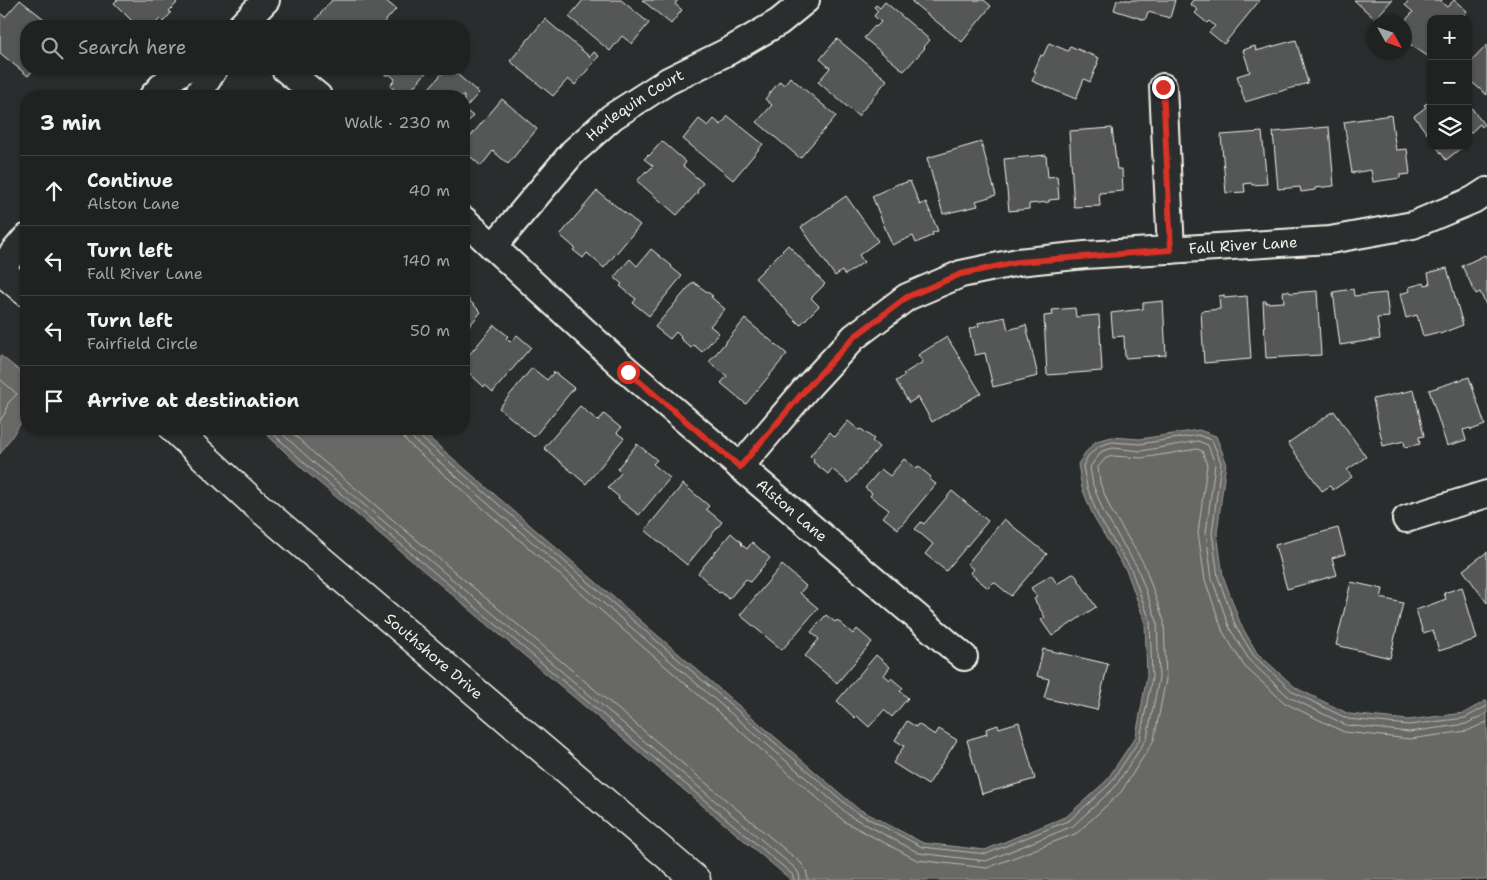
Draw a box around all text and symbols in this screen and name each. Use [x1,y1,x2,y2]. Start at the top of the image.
north arrow [1367,15,1412,60]
map controls [1427,15,1472,150]
button: + [1427,15,1472,60]
search box [20,20,470,75]
icon: search [38,34,66,62]
text: Search here [78,35,187,60]
button: − [1427,60,1472,105]
street label: Harlequin Court [581,65,687,146]
route end [1152,76,1175,99]
button: layers [1427,105,1472,150]
text: 3 min [40,109,101,137]
text: Walk · 230 m [344,112,450,133]
text: Continue [87,168,173,193]
icon: ahead [40,177,68,205]
text: 40 m [408,180,450,201]
text: Alston Lane [87,193,180,214]
street label: Fall River Lane [1188,232,1298,259]
text: Turn left [87,238,173,263]
icon: left [40,247,68,275]
text: 140 m [403,250,450,271]
text: Fall River Lane [87,263,203,284]
text: Turn left [87,308,173,333]
icon: left [40,317,68,345]
text: 50 m [410,320,450,341]
text: Fairfield Circle [87,333,198,354]
route start [617,361,640,384]
icon: arrive [40,387,68,415]
text: Arrive at destination [87,388,299,413]
street label: Alston Lane [752,475,831,546]
street label: Southshore Drive [380,609,487,704]

